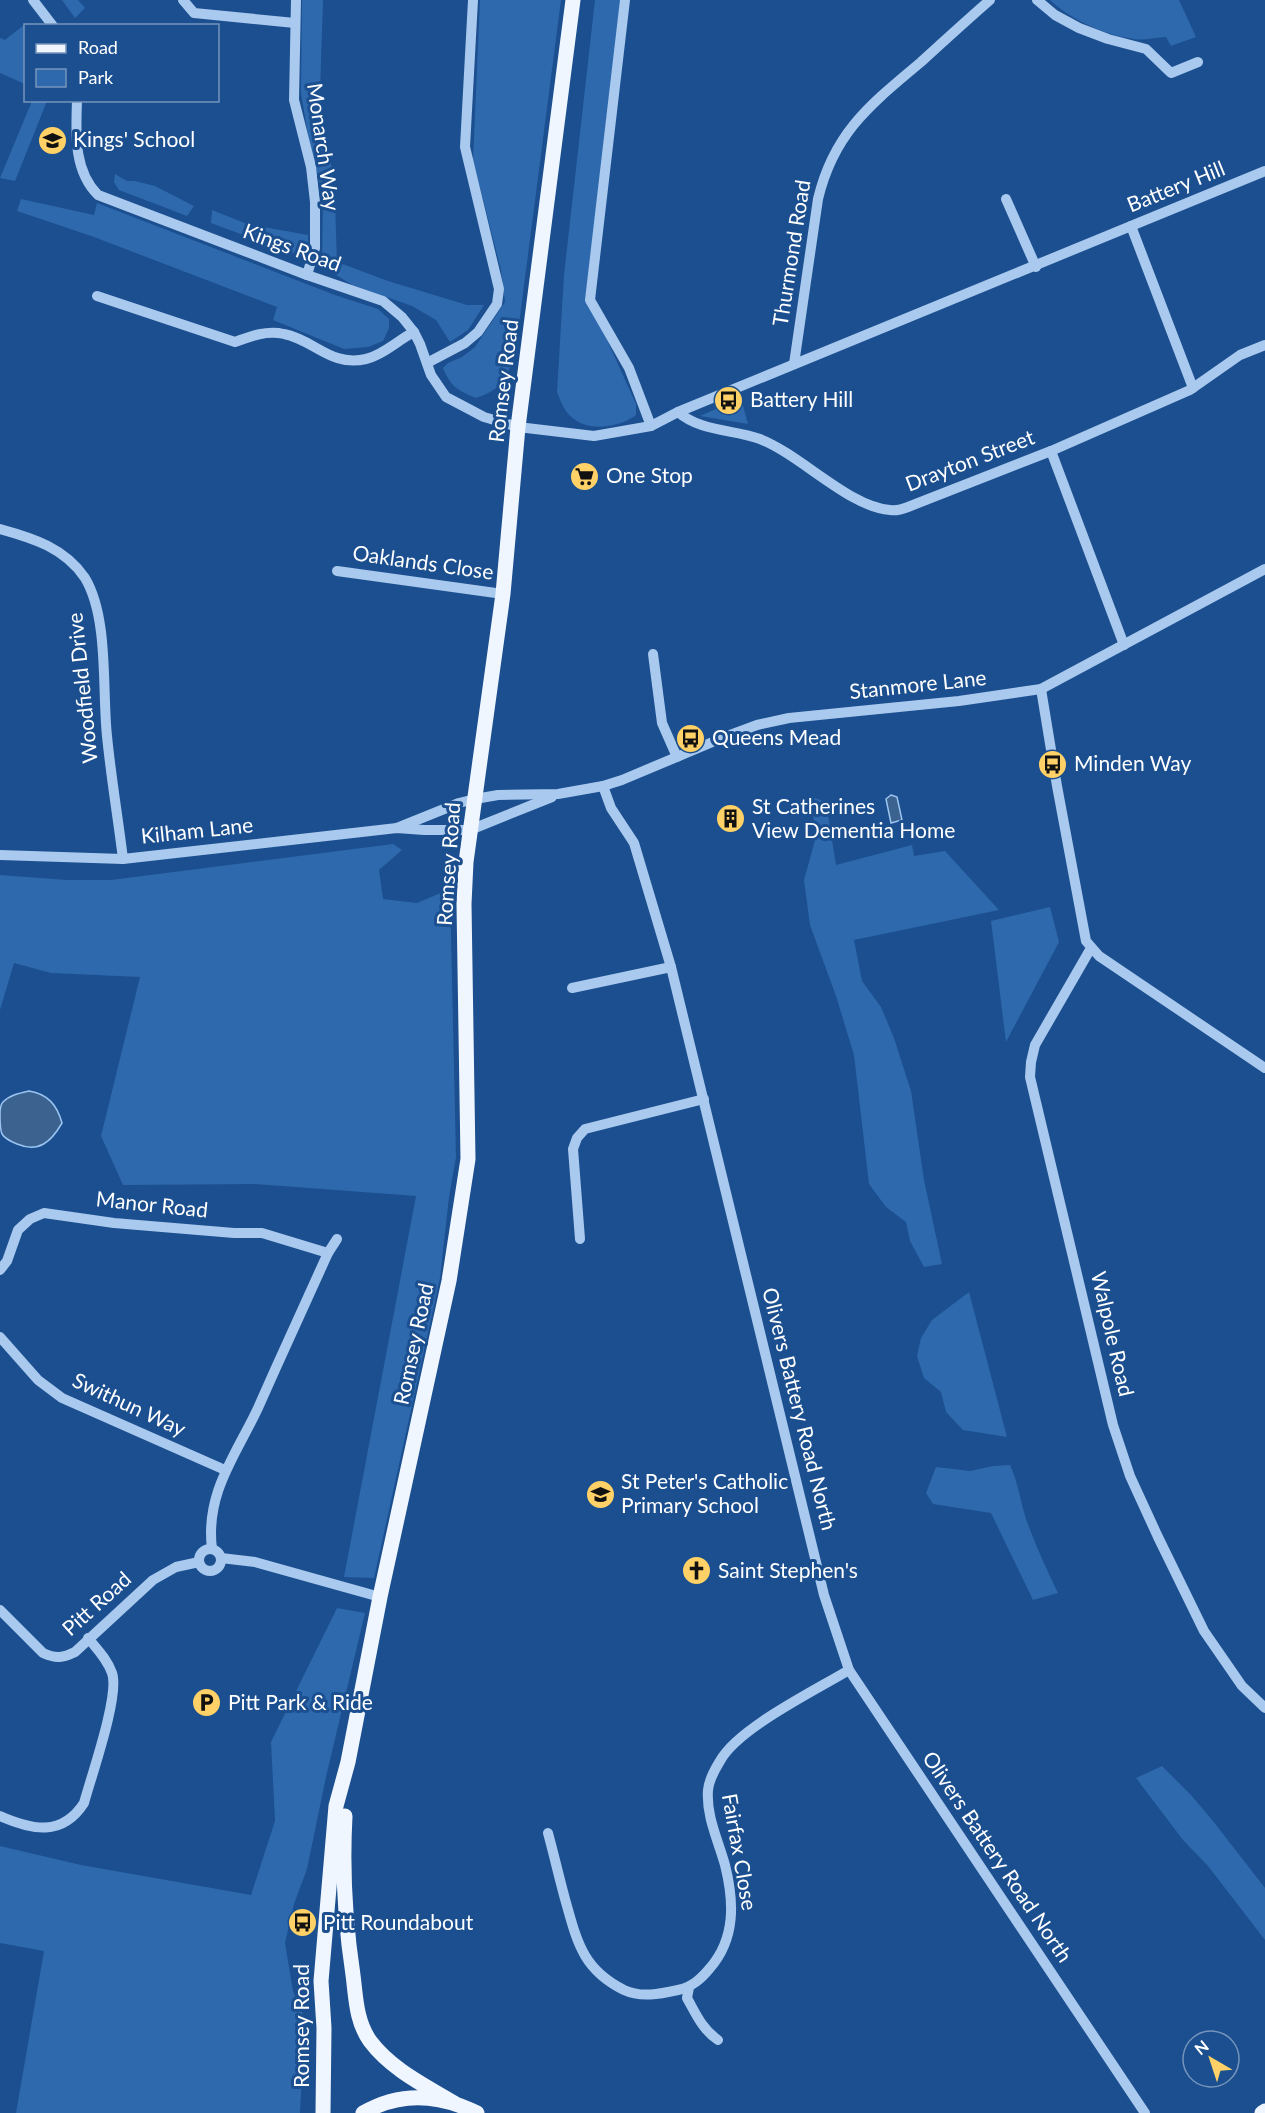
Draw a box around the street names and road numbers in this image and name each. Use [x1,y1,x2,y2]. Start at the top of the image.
street label: Monarch Way [303,81,346,213]
street label: Battery Hill [1123,155,1228,217]
street label: Thurmond Road [767,178,814,328]
street label: Kings Road [240,217,345,276]
street label: Romsey Road [483,318,522,444]
street label: Drayton Street [901,423,1038,496]
street label: Oaklands Close [351,539,495,584]
street label: Woodfield Drive [61,612,102,765]
street label: Stanmore Lane [848,664,988,703]
street label: Romsey Road [431,801,464,927]
street label: Kilham Lane [139,811,254,848]
street label: Manor Road [95,1185,209,1222]
street label: Walpole Road [1087,1269,1140,1399]
street label: Romsey Road [387,1281,438,1407]
street label: Olivers Battery Road North [758,1285,843,1533]
street label: Swithun Way [69,1367,190,1441]
street label: Pitt Road [56,1566,136,1640]
street label: Olivers Battery Road North [918,1746,1078,1966]
street label: Fairfax Close [718,1791,763,1912]
street label: Romsey Road [288,1964,313,2088]

